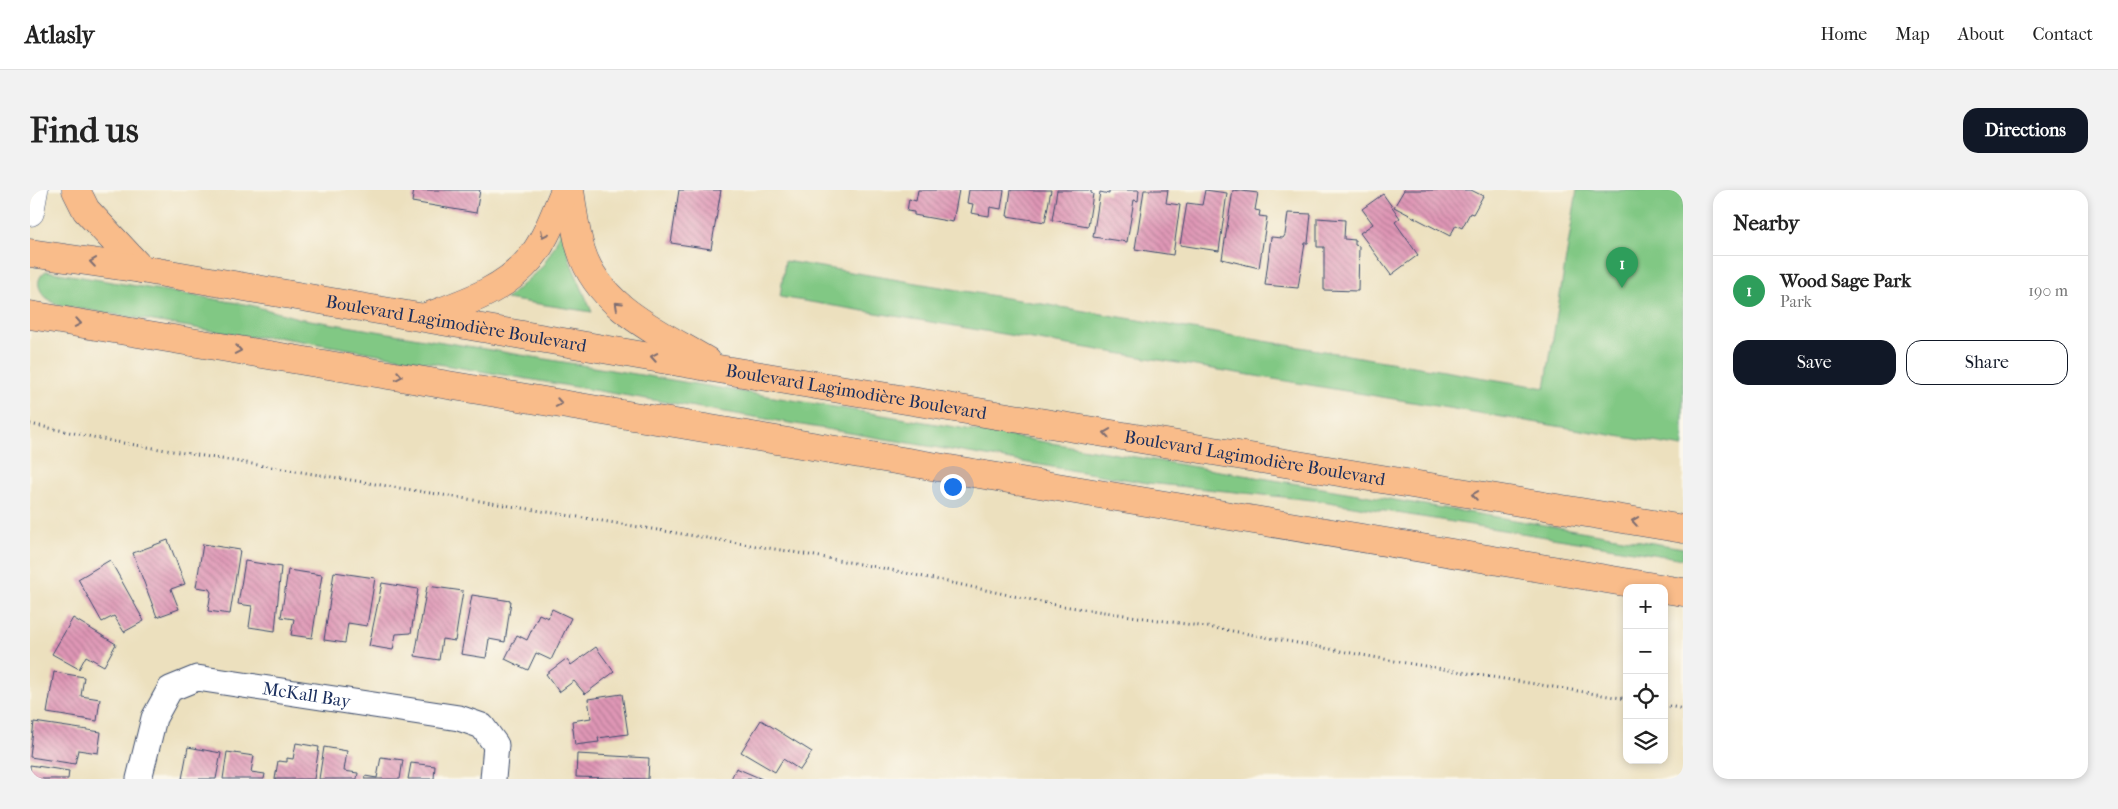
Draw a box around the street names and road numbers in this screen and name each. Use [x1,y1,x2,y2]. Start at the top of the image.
street label: Boulevard Lagimodière Boulevard [324,291,588,357]
street label: Boulevard Lagimodière Boulevard [724,360,989,424]
street label: Boulevard Lagimodière Boulevard [1123,426,1387,490]
street label: McKall Bay [261,678,353,713]

